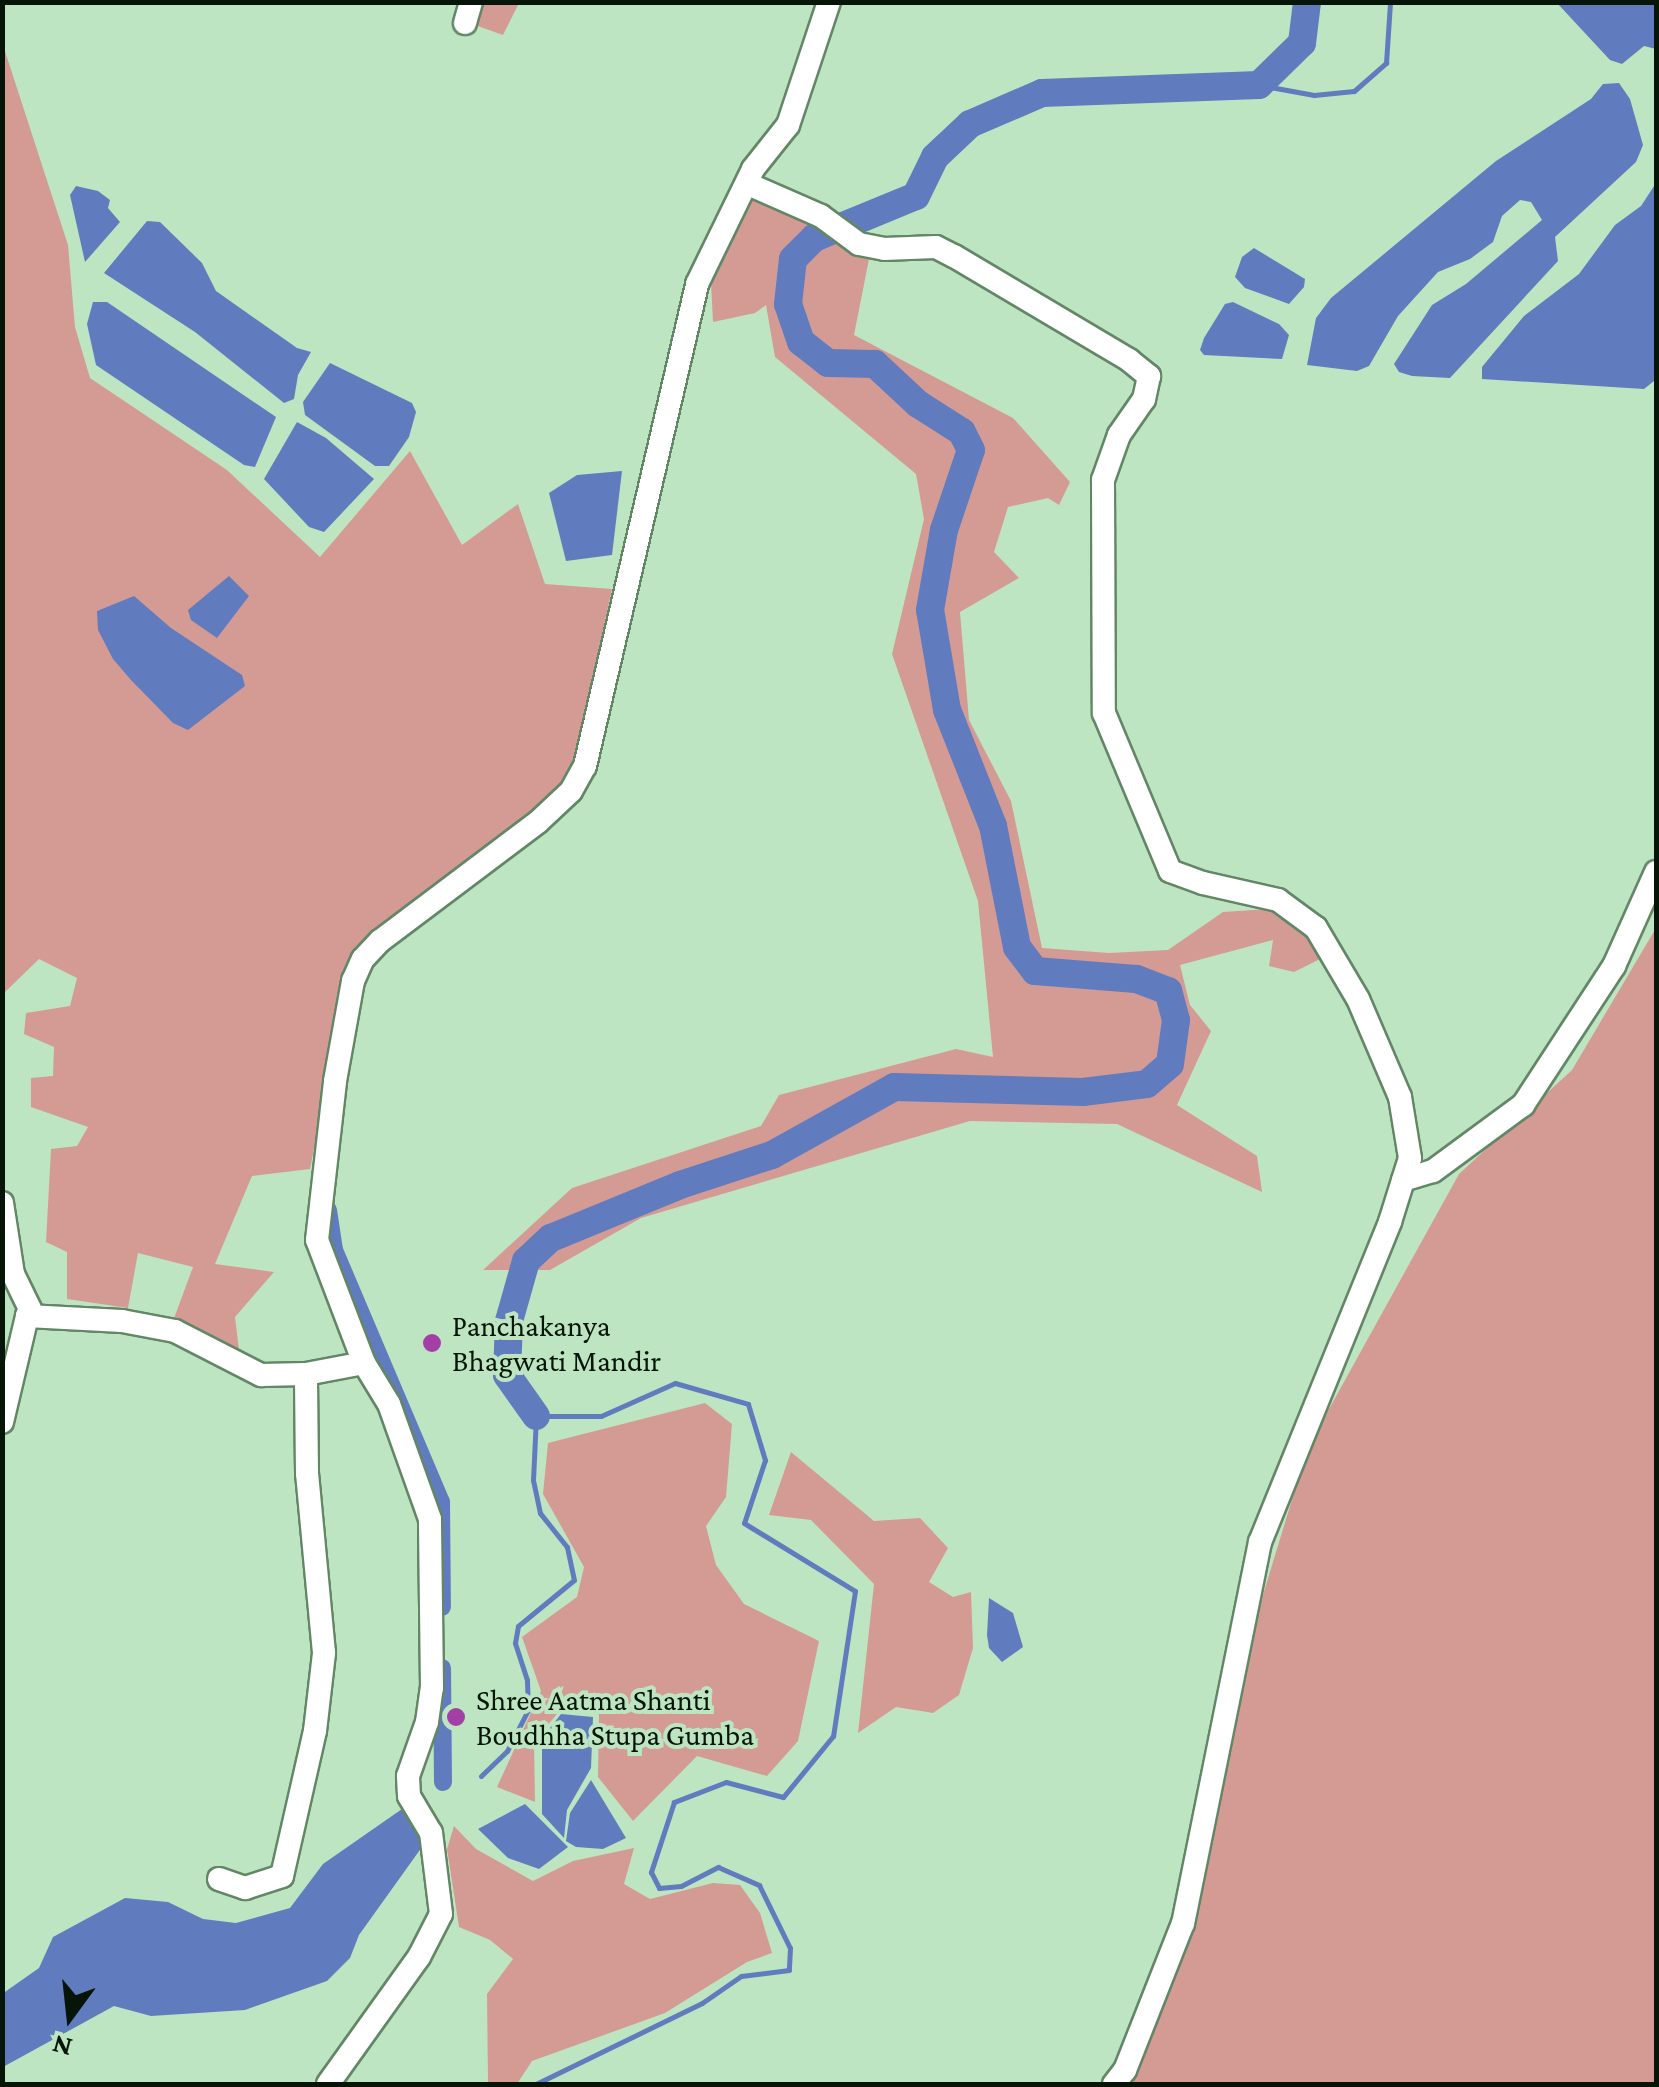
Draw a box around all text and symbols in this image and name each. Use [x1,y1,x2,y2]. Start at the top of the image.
place label: Panchakanya Bhagwati Mandir [452,1308,661,1378]
marker: Panchakanya Bhagwati Mandir [421,1332,443,1354]
place label: Shree Aatma Shanti Boudhha Stupa Gumba [476,1682,754,1752]
marker: Shree Aatma Shanti Boudhha Stupa Gumba [445,1706,467,1728]
north arrow [20,1967,120,2067]
text: N [49,2029,75,2064]

